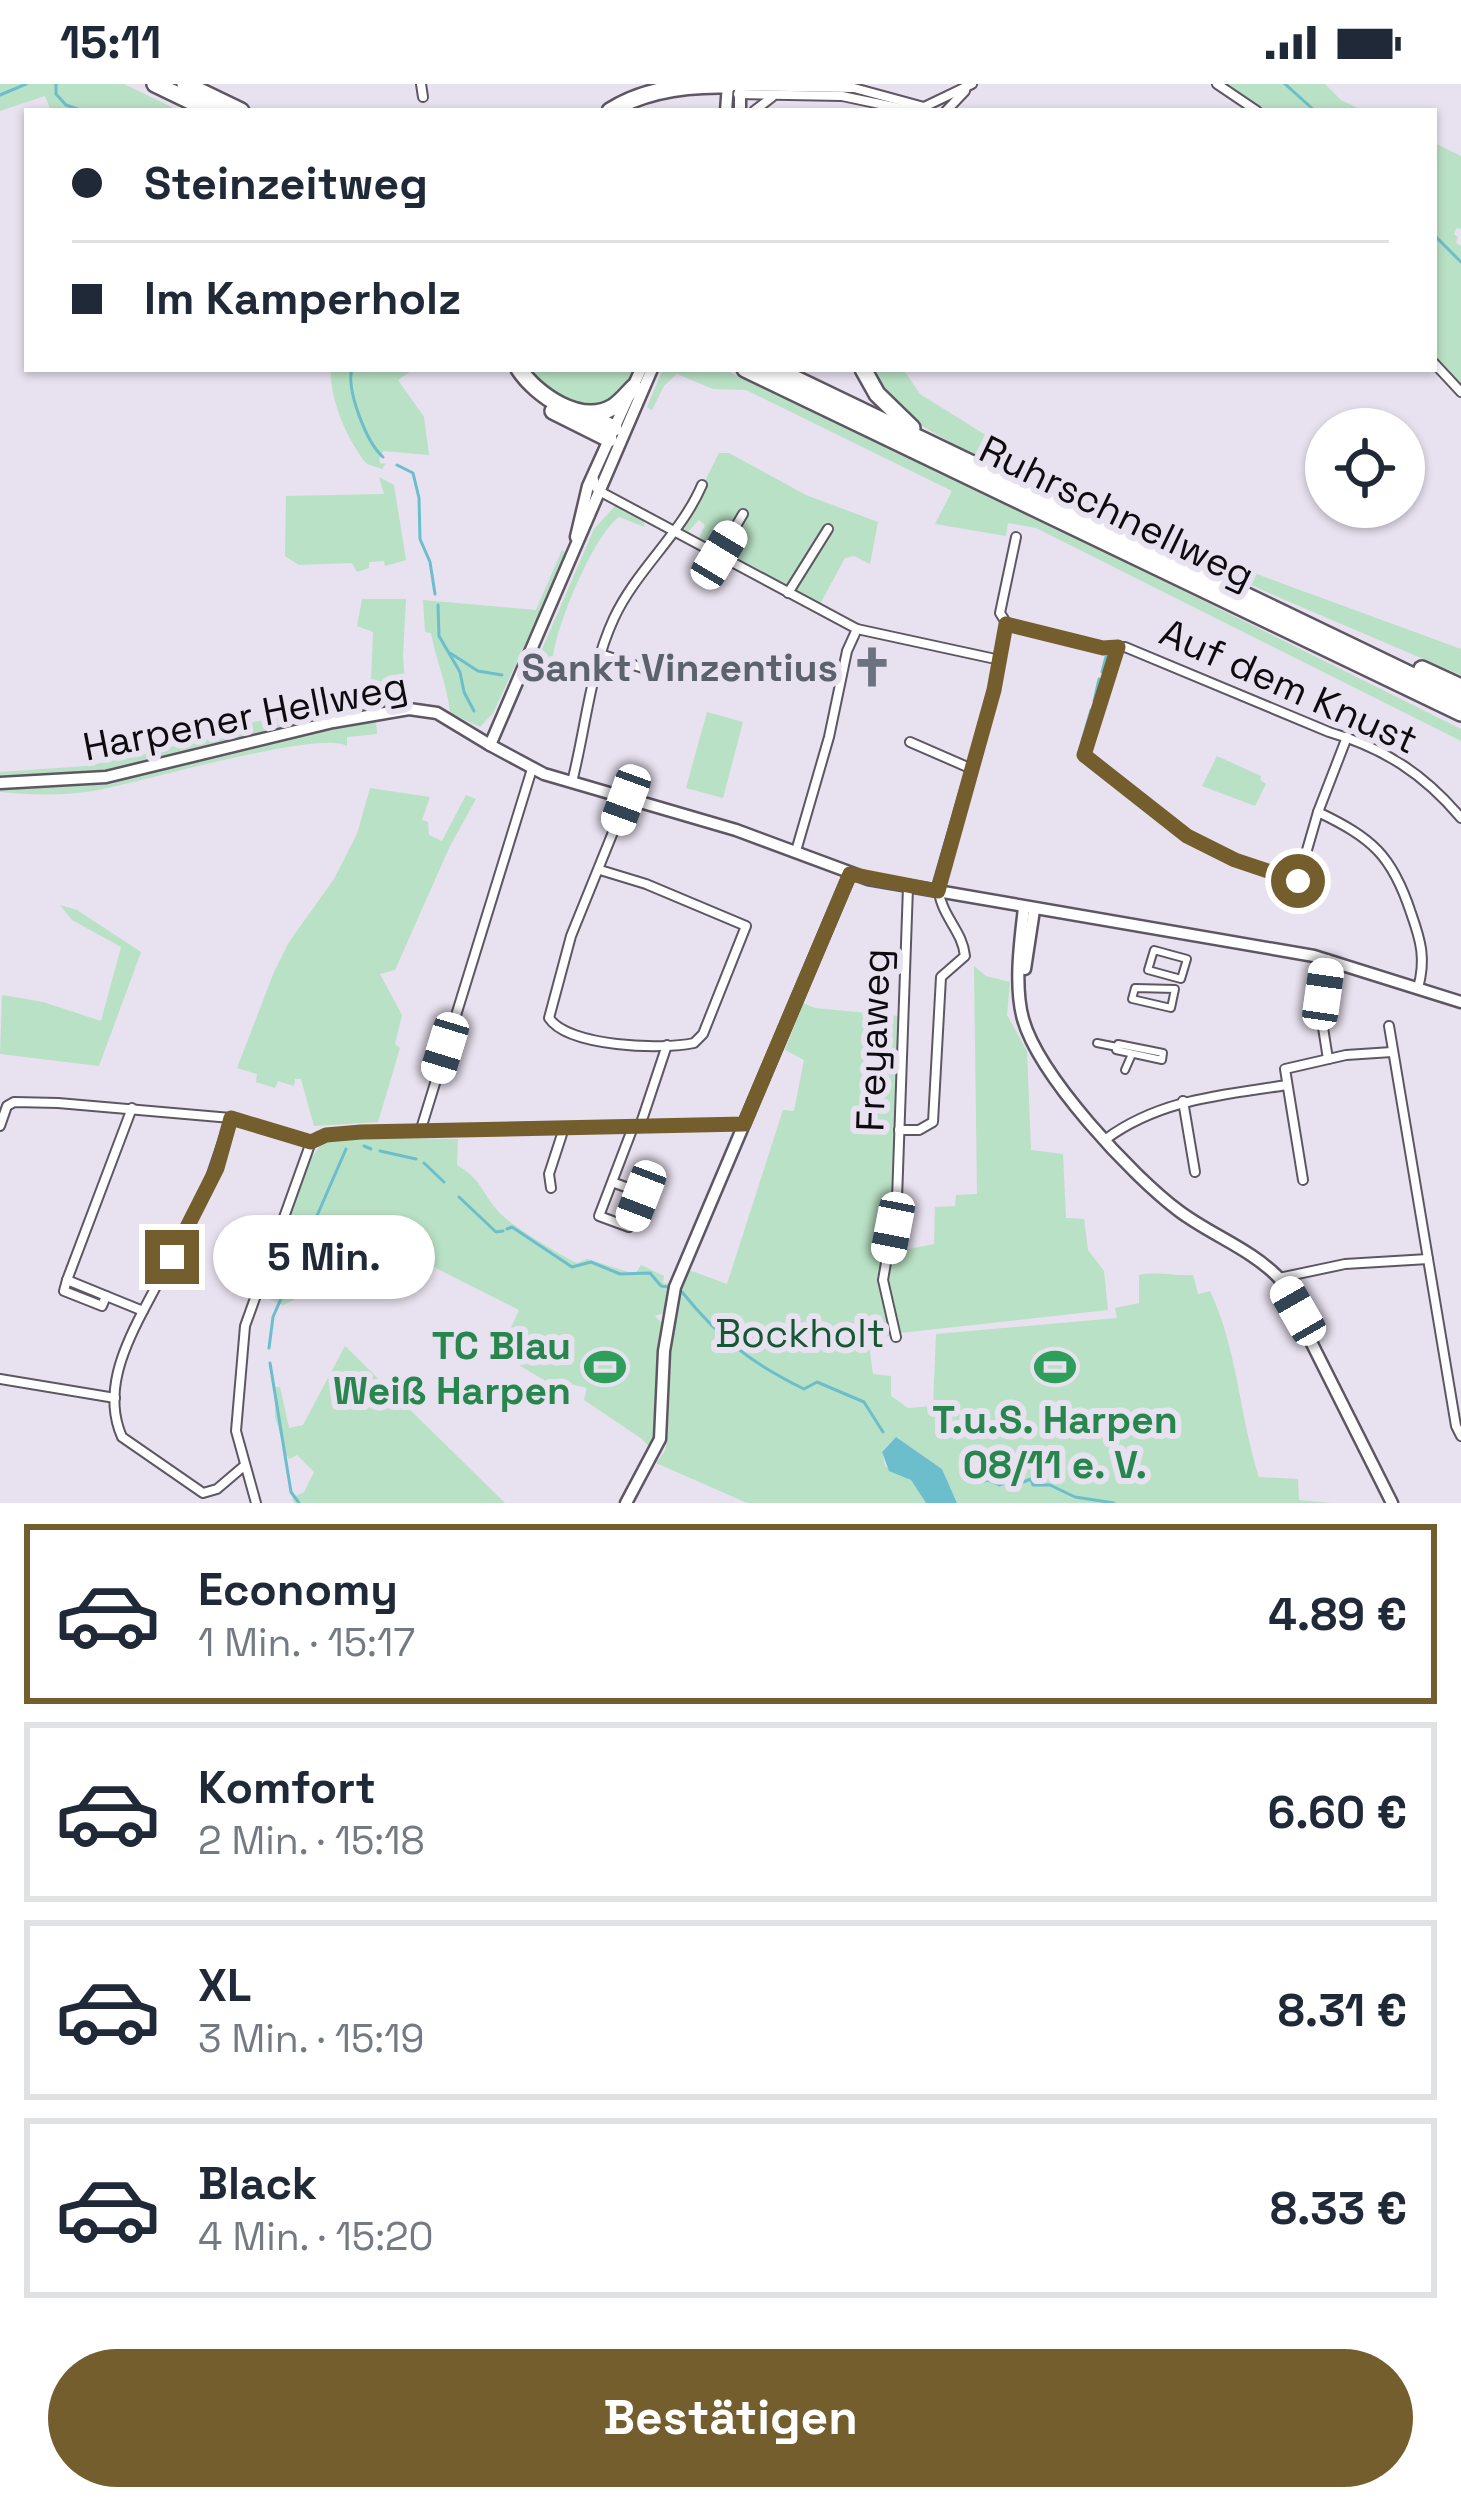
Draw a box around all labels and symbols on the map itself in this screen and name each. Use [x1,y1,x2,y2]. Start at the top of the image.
street label: Ruhrschnellweg [972,424,1262,600]
car [685,515,753,595]
street label: Auf dem Knust [1153,607,1425,765]
place label: Sankt Vinzentius [522,643,838,692]
church icon: Sankt Vinzentius [849,644,895,690]
street label: Harpener Hellweg [79,661,411,771]
car [597,760,655,840]
route start [1271,854,1325,908]
street label: Freyaweg [845,948,901,1132]
car [1300,956,1346,1032]
car [417,1008,473,1088]
car [611,1156,671,1236]
car [868,1189,918,1267]
callout: 5 Min. [214,1215,436,1299]
route end [145,1230,199,1284]
car [1264,1271,1332,1351]
park label: Bockholt [715,1309,885,1358]
place label: TC Blau Weiß Harpen [333,1321,571,1415]
sports icon: TC Blau Weiß Harpen [582,1344,628,1390]
sports icon: T.u.S. Harpen 08/11 e. V. [1032,1344,1078,1390]
place label: T.u.S. Harpen 08/11 e. V. [932,1395,1178,1489]

